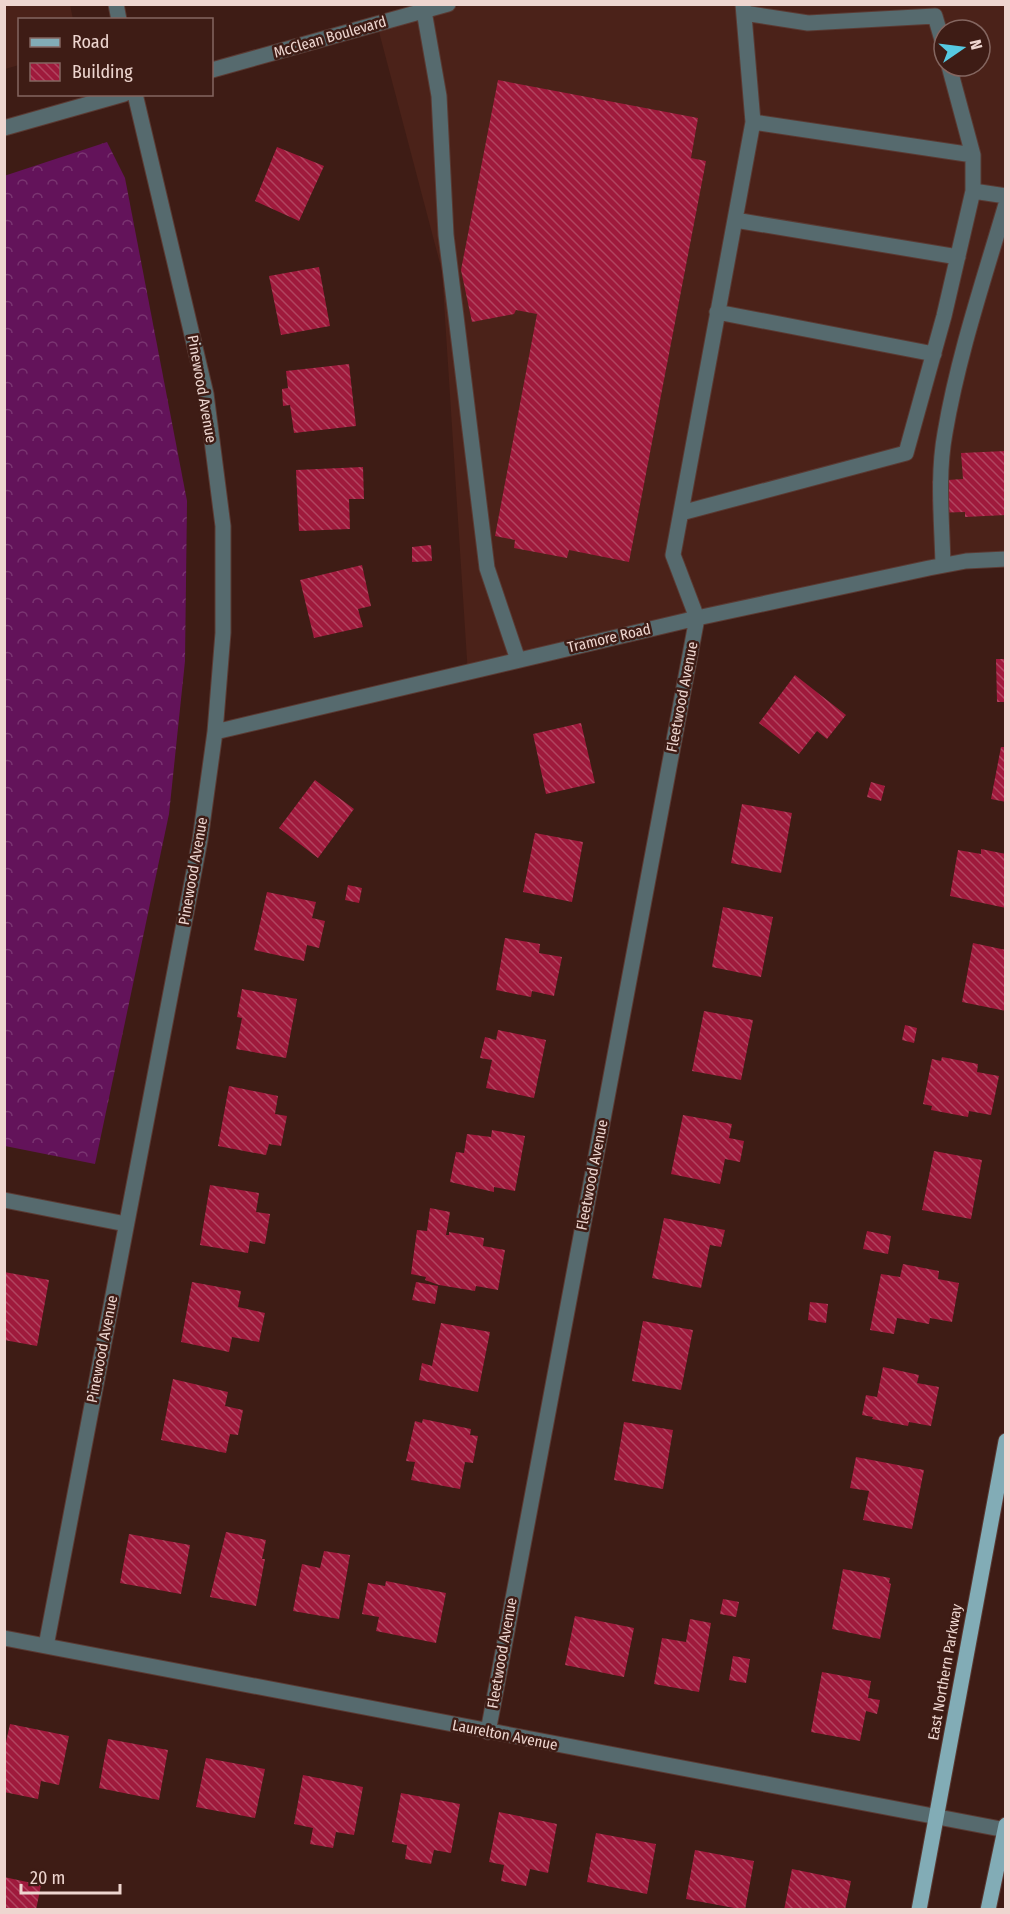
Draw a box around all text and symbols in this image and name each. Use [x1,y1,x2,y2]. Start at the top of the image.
street label: McClean Boulevard [272,12,388,62]
legend [18,18,213,96]
north arrow [932,18,992,78]
text: Road [72,31,109,53]
text: N [966,38,986,51]
text: Building [72,61,133,83]
street label: Pinewood Avenue [184,334,220,444]
street label: Tramore Road [566,620,652,656]
street label: Fleetwood Avenue [662,640,702,754]
street label: Pinewood Avenue [175,816,211,926]
street label: Fleetwood Avenue [572,1118,612,1232]
street label: Pinewood Avenue [83,1294,121,1404]
street label: Fleetwood Avenue [483,1596,521,1710]
street label: East Northern Parkway [924,1602,966,1742]
street label: Laurelton Avenue [451,1716,559,1754]
scale bar [21,1857,120,1895]
text: 20 m [30,1867,65,1889]

